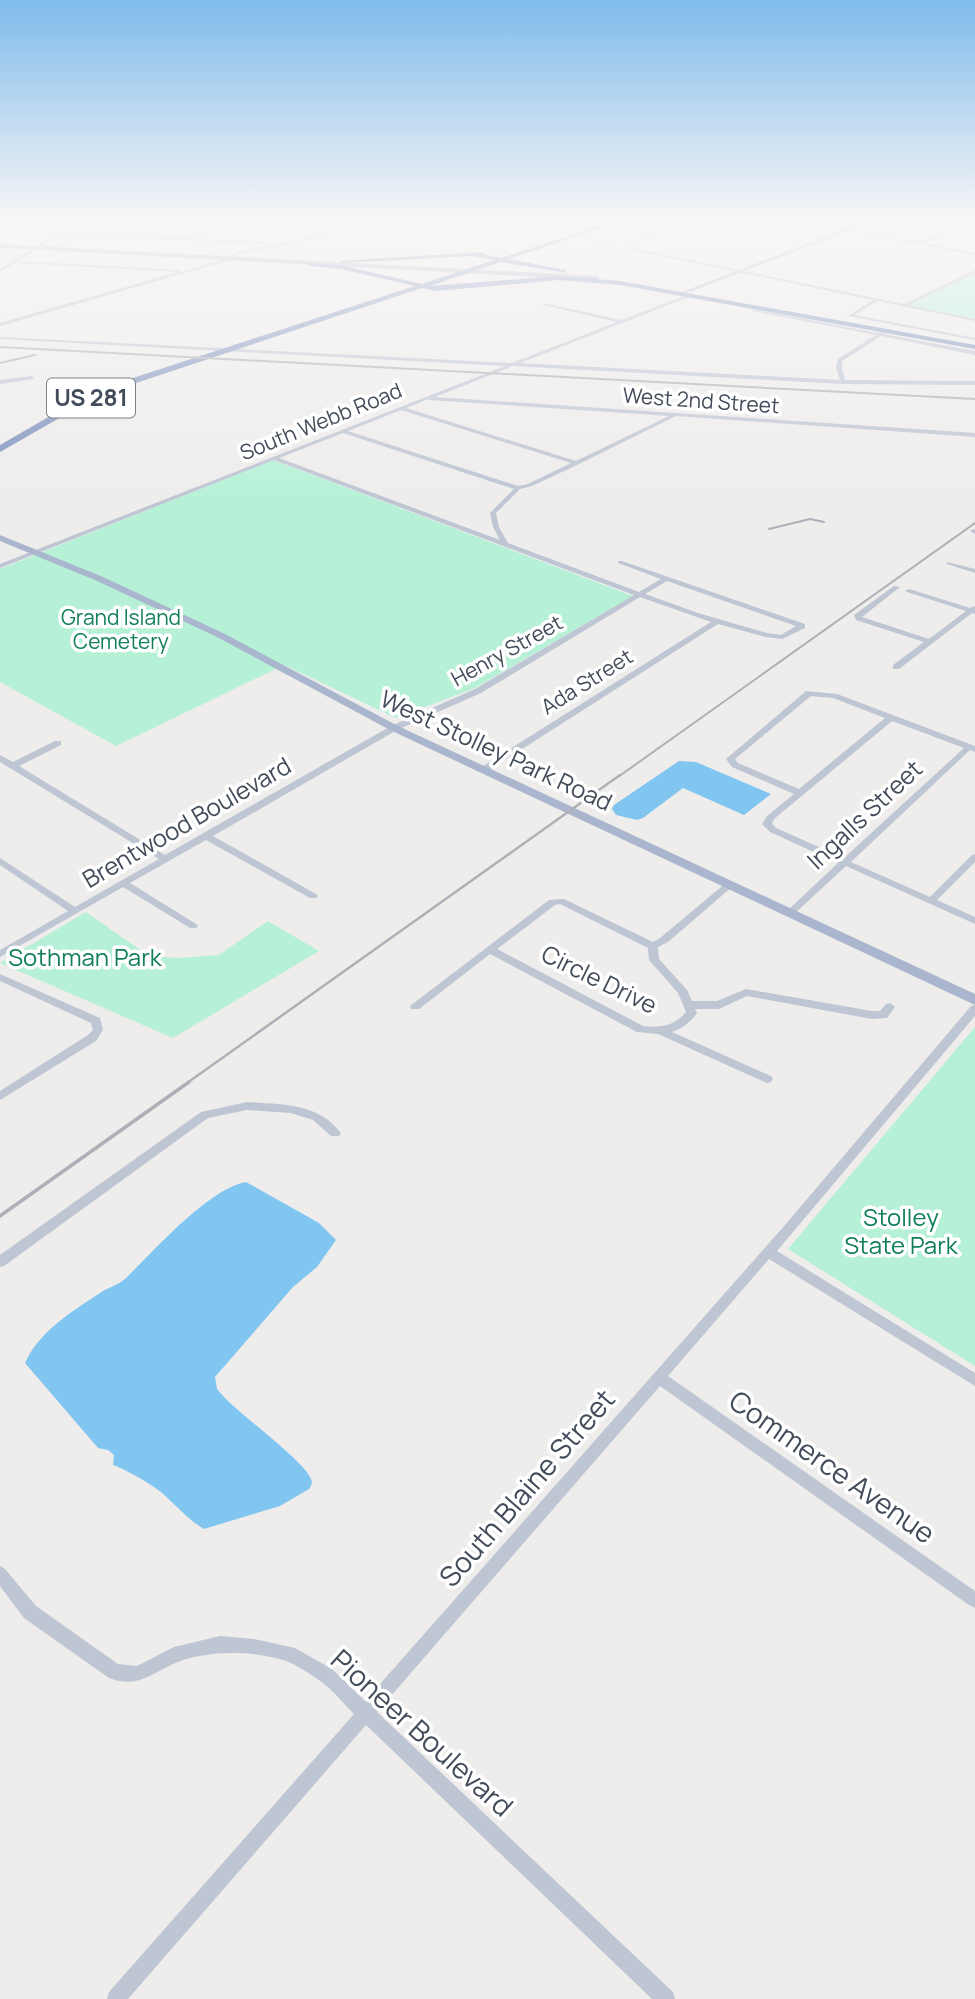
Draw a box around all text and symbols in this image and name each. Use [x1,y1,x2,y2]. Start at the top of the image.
street label: South Webb Road [235,376,406,466]
road number: US 281 [47,378,135,418]
street label: West 2nd Street [622,381,780,419]
park label: Grand Island Cemetery [61,603,181,655]
street label: Henry Street [446,608,567,692]
street label: Ada Street [535,642,638,720]
street label: West Stolley Park Road [375,681,618,818]
street label: Brentwood Boulevard [76,748,297,895]
street label: Ingalls Street [799,752,929,876]
street label: Circle Drive [536,936,663,1021]
park label: Sothman Park [8,940,163,973]
park label: Stolley State Park [844,1200,959,1261]
street label: South Blaine Street [430,1380,623,1594]
street label: Commerce Avenue [722,1381,943,1551]
street label: Pioneer Boulevard [323,1640,522,1824]

